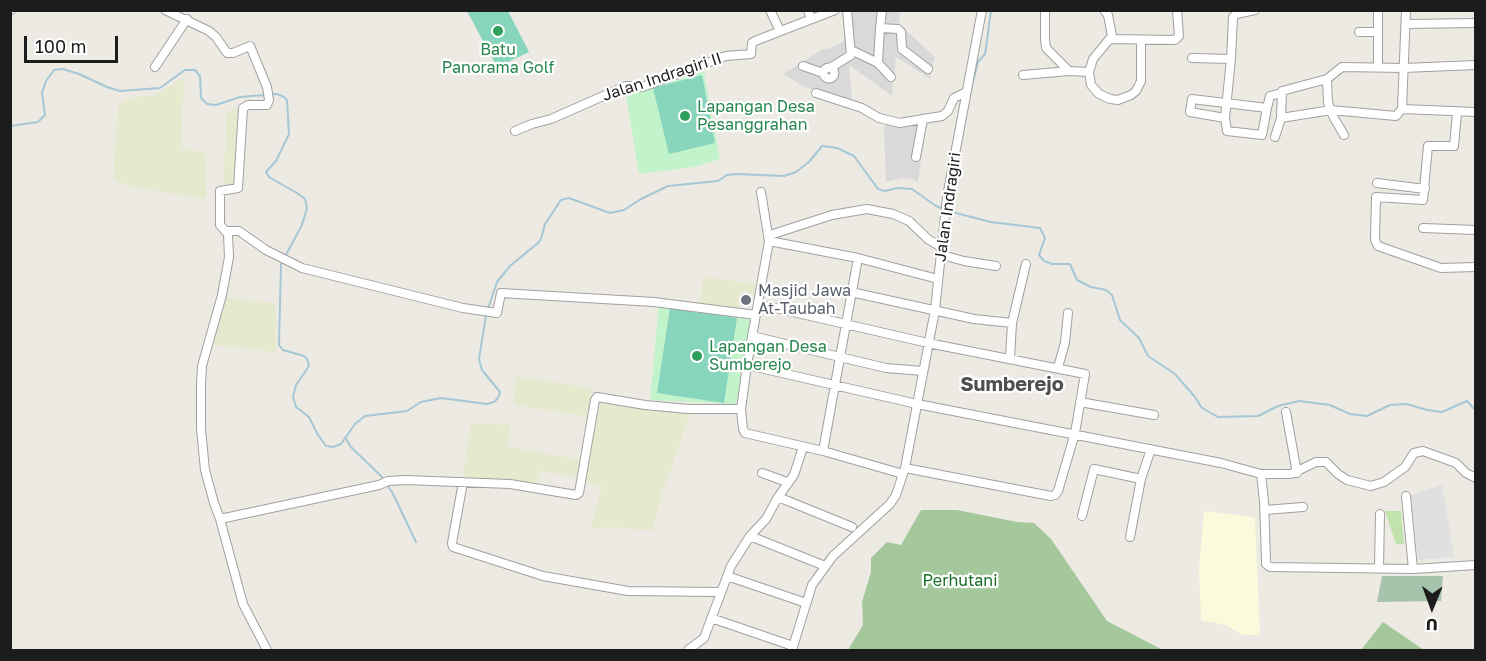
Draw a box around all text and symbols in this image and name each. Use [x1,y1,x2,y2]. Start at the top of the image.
scale bar [27,24,122,62]
marker: Batu Panorama Golf [491,24,505,38]
text: 100 m [35,35,86,57]
place label: Batu Panorama Golf [442,40,554,78]
street label: Jalan Indragiri II [600,49,724,105]
place label: Lapangan Desa Pesanggrahan [697,97,815,135]
marker: Lapangan Desa Pesanggrahan [678,109,692,123]
street label: Jalan Indragiri [931,151,965,263]
place label: Masjid Jawa At-Taubah [758,281,851,319]
marker: Masjid Jawa At-Taubah [739,293,753,307]
place label: Lapangan Desa Sumberejo [709,337,827,375]
marker: Lapangan Desa Sumberejo [690,349,704,363]
district label: Sumberejo [960,373,1064,397]
park label: Perhutani [923,571,997,591]
north arrow [1402,577,1462,637]
text: U [1426,615,1438,635]

